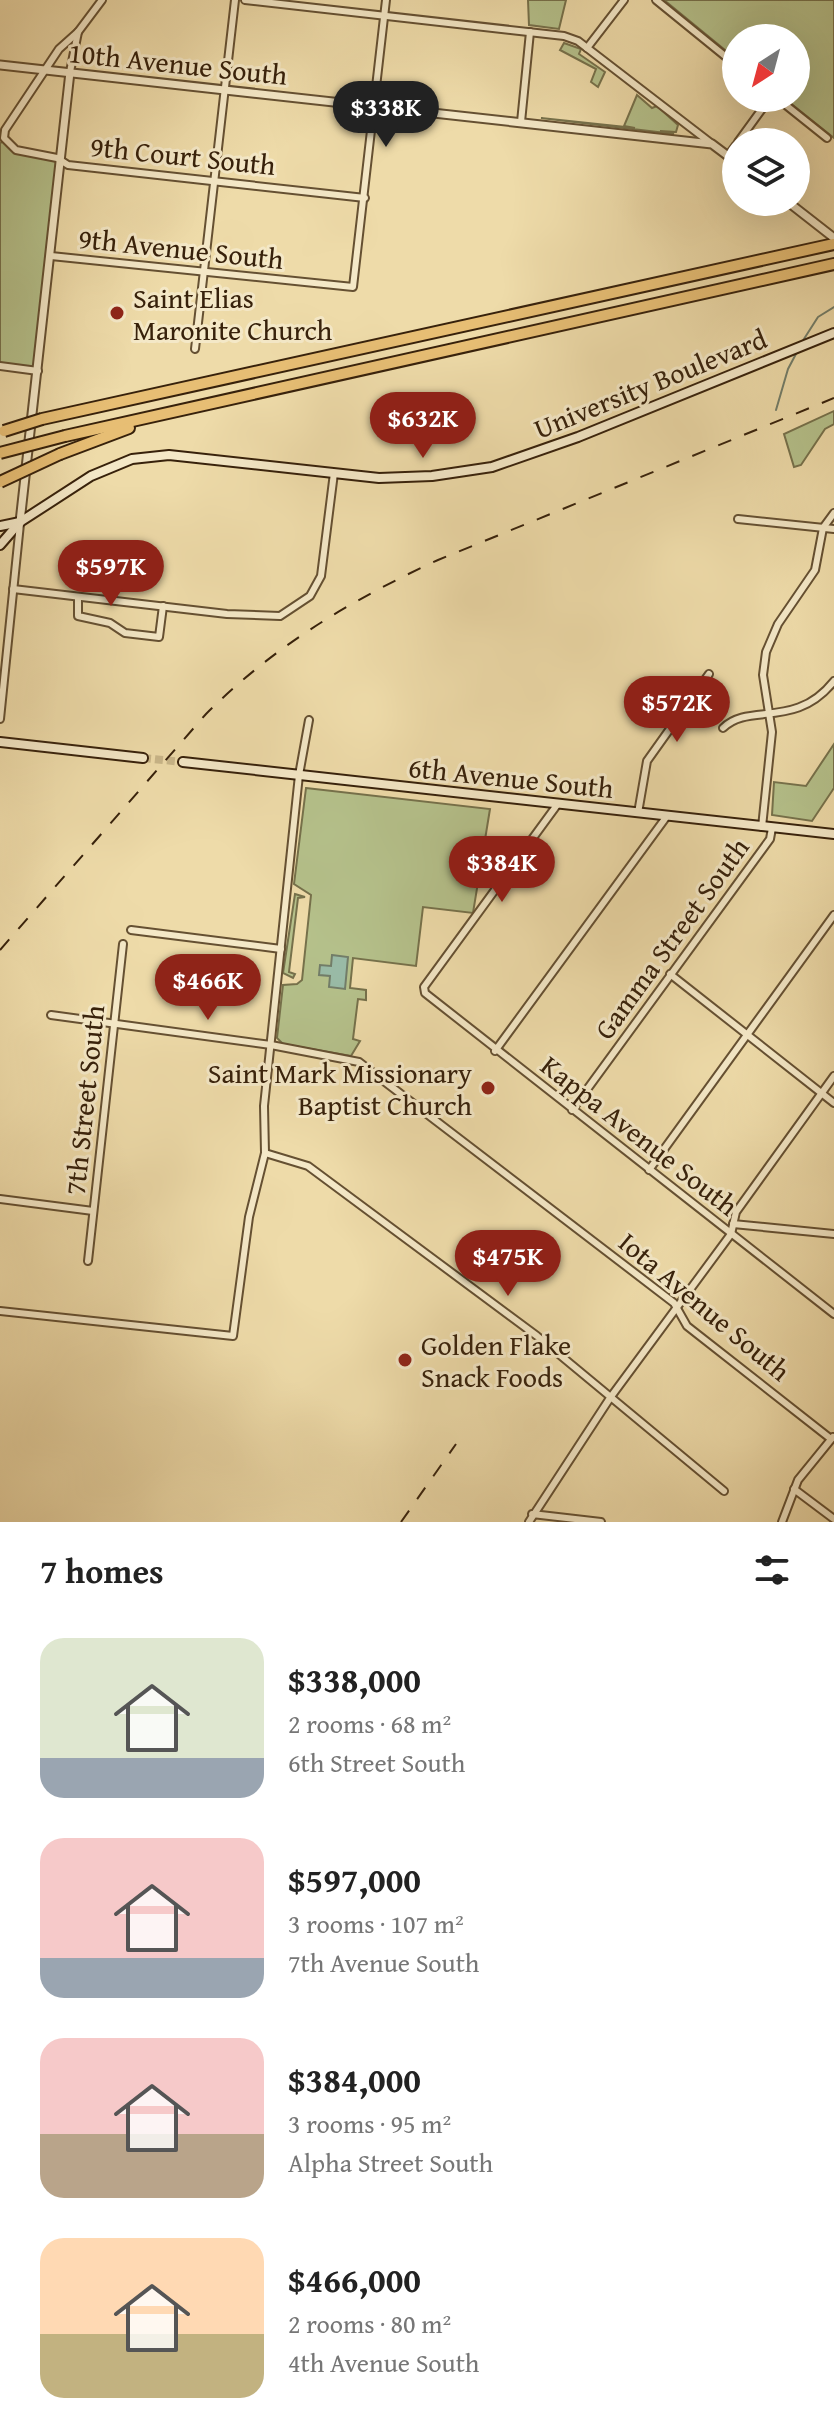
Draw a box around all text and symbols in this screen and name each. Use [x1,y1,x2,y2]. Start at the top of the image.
north arrow [722,24,810,112]
map controls [722,24,810,216]
street label: 10th Avenue South [67,31,290,95]
pin: $338K [330,81,442,149]
text: $338K [351,87,421,126]
street label: 9th Court South [88,125,278,185]
button: layers [722,128,810,216]
street label: 9th Avenue South [76,217,286,279]
place label: Saint Elias Maronite Church [133,277,333,350]
marker: Saint Elias Maronite Church [108,304,126,322]
street label: University Boulevard [527,318,773,448]
pin: $632K [367,392,479,460]
text: $632K [388,398,458,437]
pin: $597K [55,540,167,608]
text: $597K [76,546,146,585]
pin: $572K [621,676,733,744]
text: $572K [642,682,712,721]
street label: 6th Avenue South [406,746,616,808]
street label: Gamma Street South [584,828,758,1047]
pin: $384K [446,836,558,904]
text: $384K [467,842,537,881]
pin: $466K [152,954,264,1022]
text: $466K [173,960,243,999]
street label: 7th Street South [54,1003,114,1197]
street label: Kappa Avenue South [533,1045,748,1225]
place label: Saint Mark Missionary Baptist Church [208,1052,472,1125]
marker: Saint Mark Missionary Baptist Church [479,1079,497,1097]
street label: Iota Avenue South [610,1222,800,1390]
pin: $475K [452,1230,564,1298]
text: $475K [473,1236,543,1275]
place label: Golden Flake Snack Foods [421,1324,571,1397]
marker: Golden Flake Snack Foods [396,1351,414,1369]
text: 7 homes [40,1546,164,1595]
icon: filters [750,1548,794,1592]
text: $338,000 [288,1655,421,1704]
icon: home [104,1670,200,1766]
text: 2 rooms · 68 m² [288,1704,451,1743]
text: 6th Street South [288,1743,465,1782]
text: $597,000 [288,1855,421,1904]
icon: home [104,1870,200,1966]
text: 3 rooms · 107 m² [288,1904,464,1943]
text: 7th Avenue South [288,1943,479,1982]
text: $384,000 [288,2055,421,2104]
icon: home [104,2070,200,2166]
text: 3 rooms · 95 m² [288,2104,451,2143]
text: Alpha Street South [288,2143,493,2182]
text: $466,000 [288,2255,421,2304]
icon: home [104,2270,200,2366]
text: 2 rooms · 80 m² [288,2304,451,2343]
text: 4th Avenue South [288,2343,479,2382]

